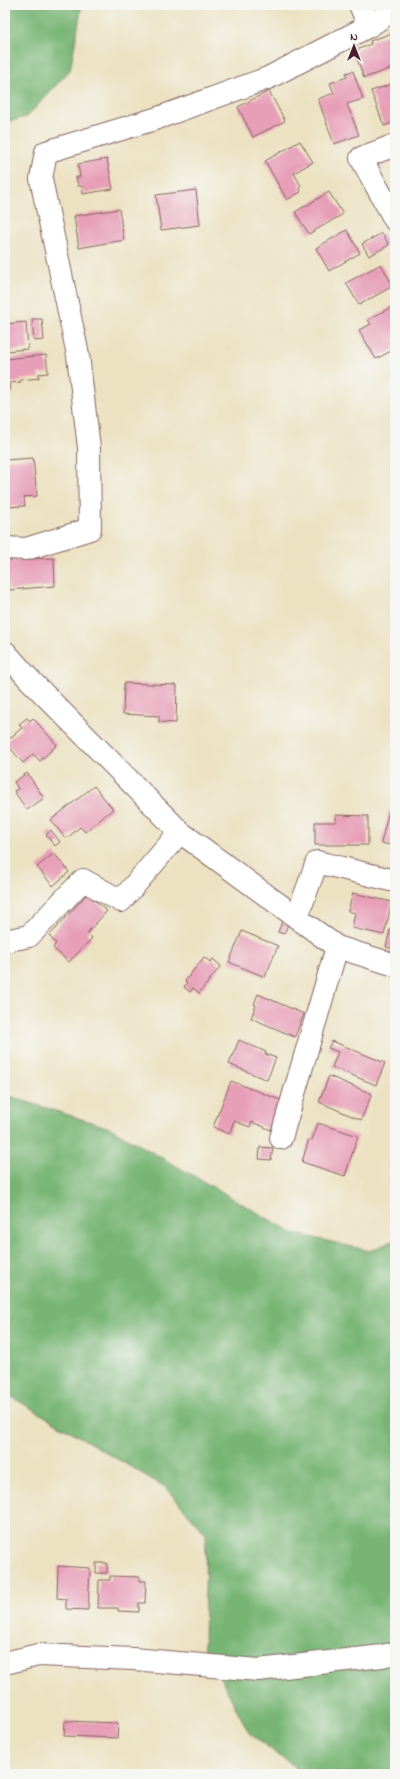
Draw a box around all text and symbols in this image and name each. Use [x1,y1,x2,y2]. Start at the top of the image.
north arrow [334,26,374,66]
text: N [350,29,358,45]

